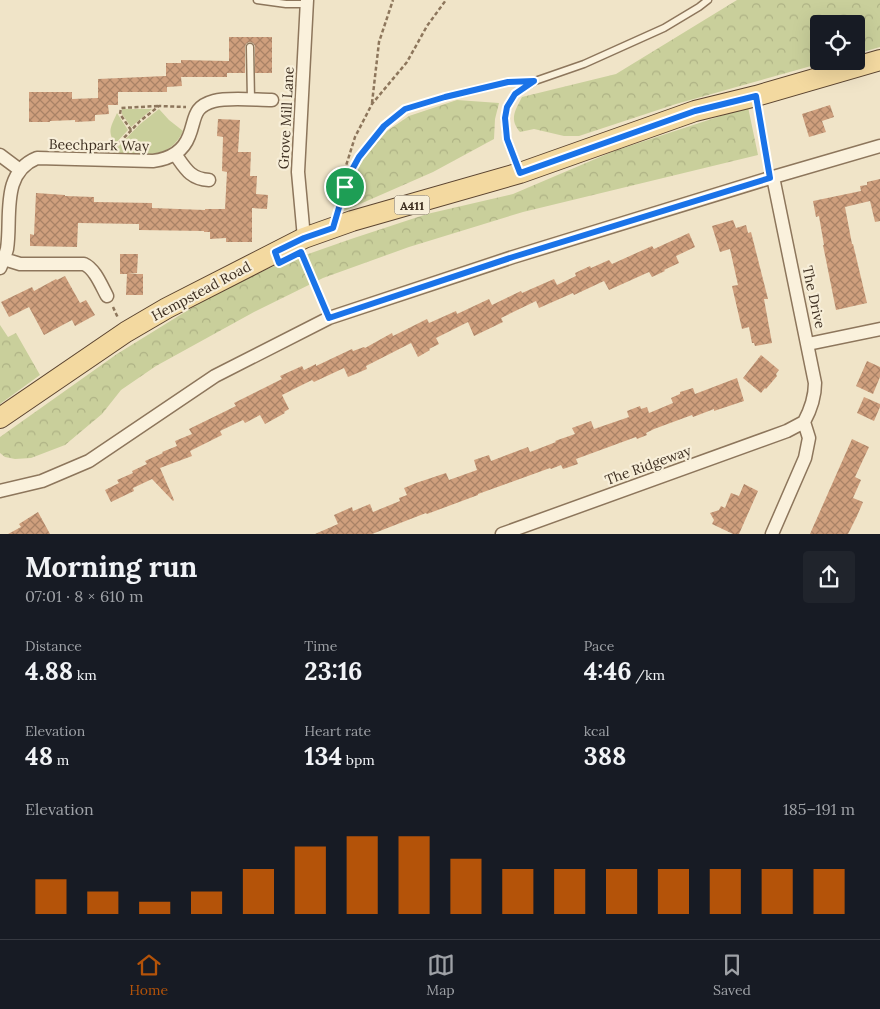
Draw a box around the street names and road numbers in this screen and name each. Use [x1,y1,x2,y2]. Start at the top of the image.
street label: Grove Mill Lane [274,66,298,170]
street label: Beechpark Way [49,135,150,155]
road number: A411 [394,196,430,214]
street label: Hempstead Road [148,257,254,325]
street label: The Drive [799,264,830,330]
street label: The Ridgeway [602,441,694,489]

